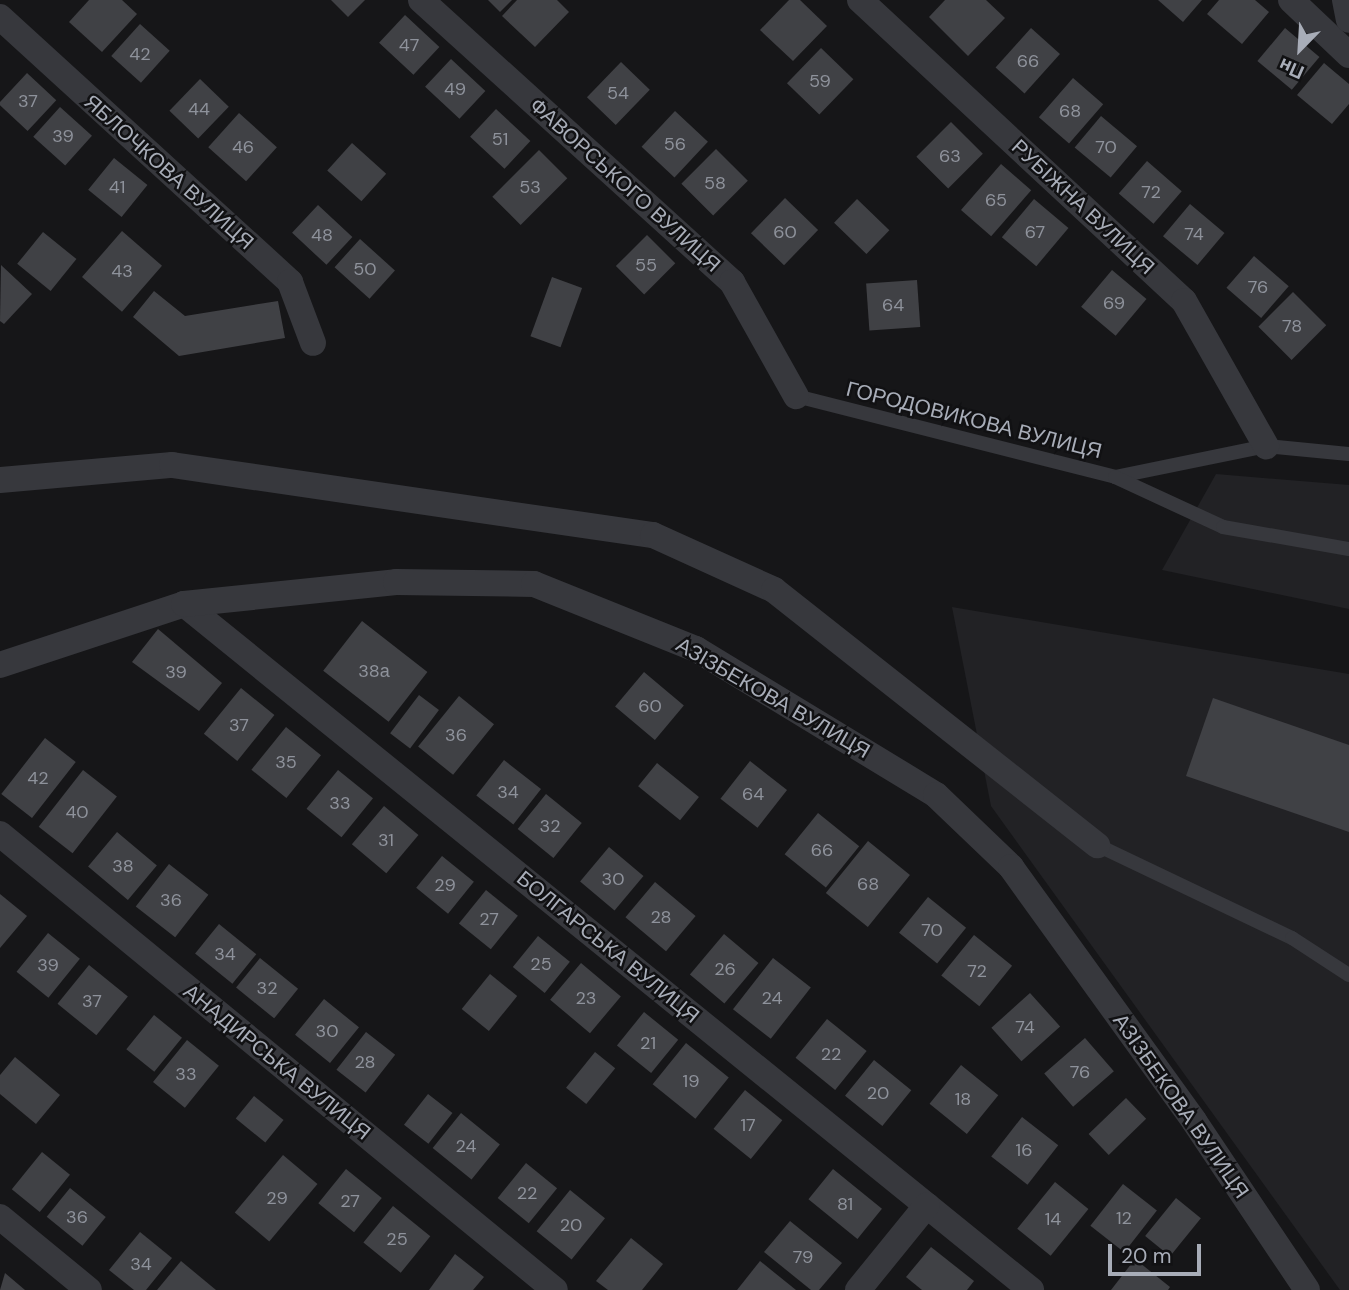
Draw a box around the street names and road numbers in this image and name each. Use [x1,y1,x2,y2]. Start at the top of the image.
street label: ЯБЛОЧКОВА ВУЛИЦЯ [79,89,259,255]
street label: ФАВОРСЬКОГО ВУЛИЦЯ [524,93,726,277]
street label: РУБІЖНА ВУЛИЦЯ [1006,134,1160,280]
street label: ГОРОДОВИКОВА ВУЛИЦЯ [844,376,1104,464]
street label: АЗІЗБЕКОВА ВУЛИЦЯ [672,632,874,764]
street label: БОЛГАРСЬКА ВУЛИЦЯ [512,866,704,1028]
street label: АНАДИРСЬКА ВУЛИЦЯ [178,979,376,1145]
street label: АЗІЗБЕКОВА ВУЛИЦЯ [1108,1009,1254,1203]

